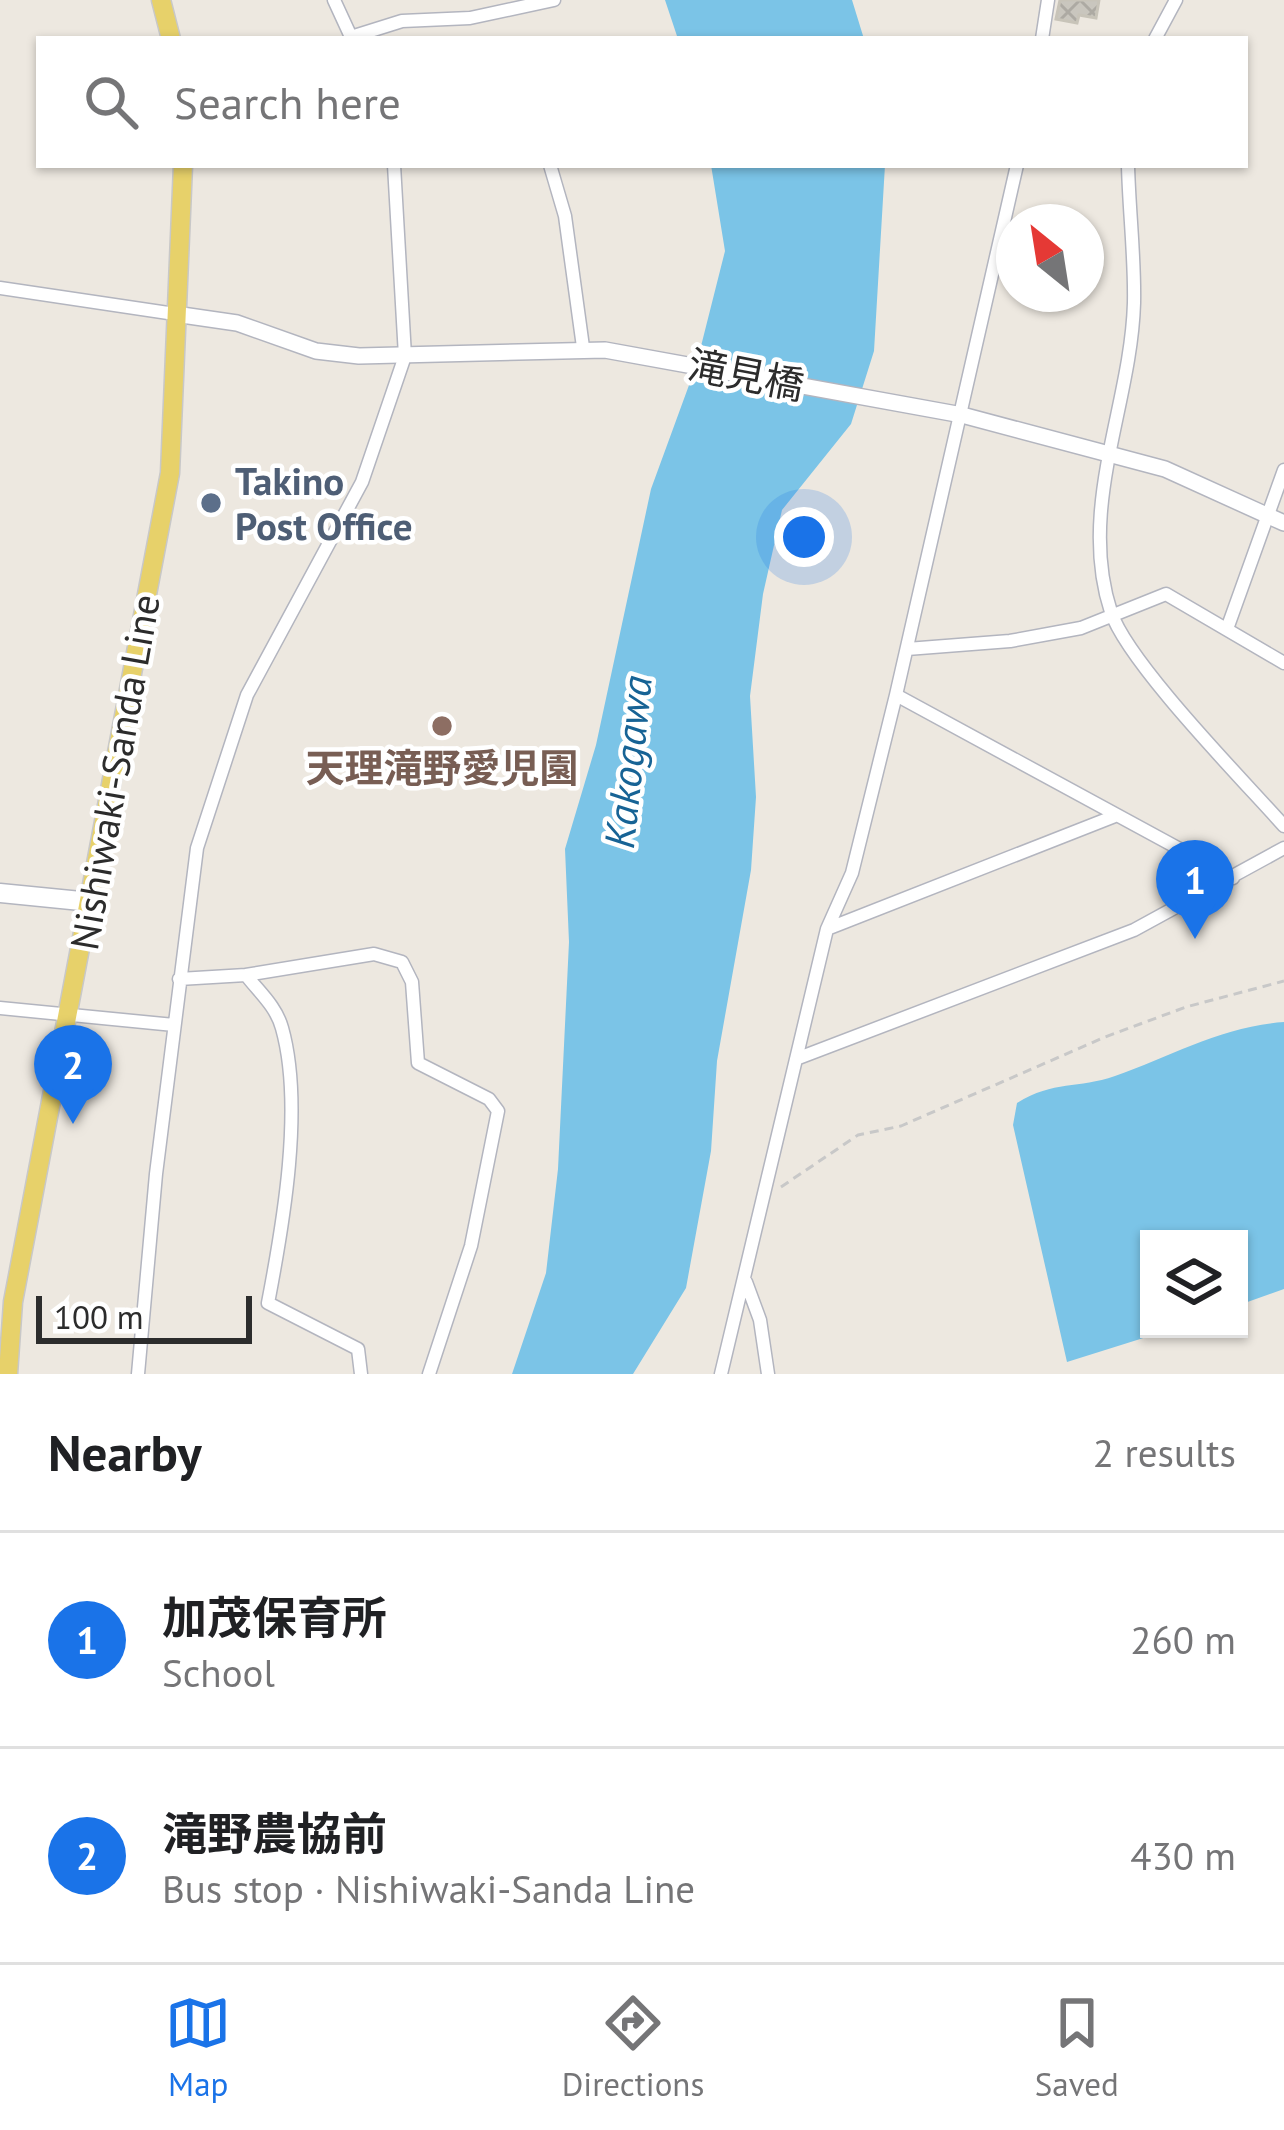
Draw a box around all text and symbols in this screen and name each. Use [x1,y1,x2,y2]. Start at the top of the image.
search box [36,36,1248,168]
icon: search [78,69,144,135]
text: Search here [174,73,401,131]
north arrow [996,204,1104,312]
street label: 滝見橋 [684,338,808,411]
place label: Takino Post Office [235,455,413,551]
marker: Takino Post Office [198,490,224,516]
your location [774,507,834,567]
street label: Nishiwaki-Sanda Line [58,590,171,954]
water label: Kakogawa [591,672,664,851]
marker: 天理滝野愛児園 [429,713,455,739]
place label: 天理滝野愛児園 [305,742,579,793]
pin: 1 [1156,840,1234,939]
pin: 2 [34,1025,112,1124]
map controls [1140,1230,1248,1338]
button: layers [1140,1230,1248,1338]
scale bar [36,1290,252,1343]
text: 100 m [54,1295,144,1338]
text: Nearby [48,1419,202,1485]
text: 2 results [1093,1427,1236,1478]
text: 加茂保育所 [162,1588,387,1646]
text: 1 [76,1614,98,1665]
text: 260 m [1130,1614,1236,1665]
text: School [162,1647,275,1698]
text: 滝野農協前 [162,1804,387,1862]
text: 2 [76,1830,98,1881]
text: 430 m [1130,1830,1236,1881]
text: Bus stop · Nishiwaki-Sanda Line [162,1863,695,1914]
tab: Map [165,1990,231,2105]
tab: Directions [562,1990,704,2105]
tab: Saved [1035,1990,1119,2105]

